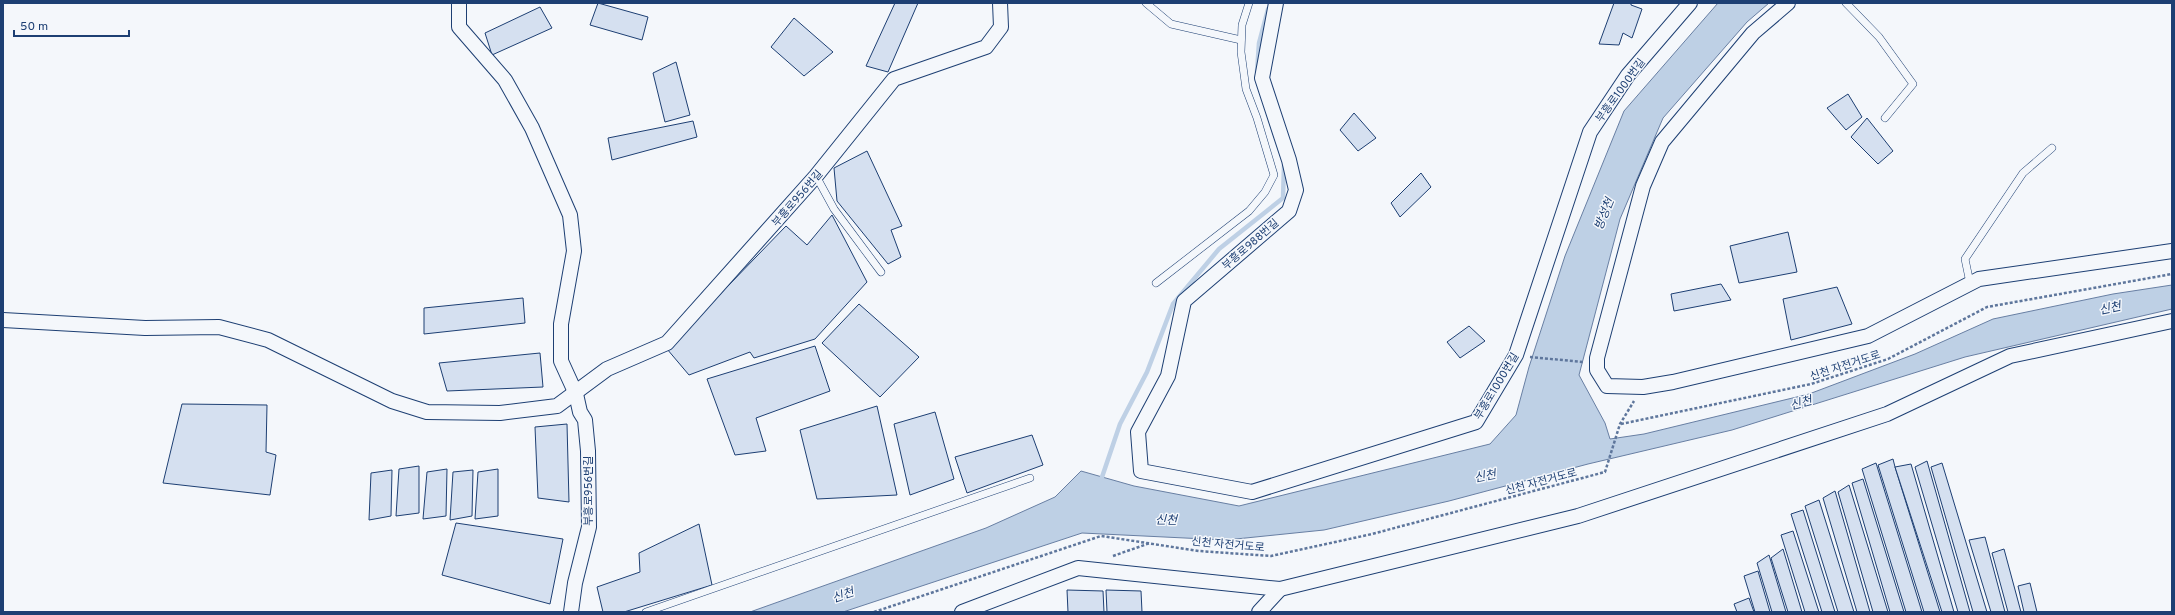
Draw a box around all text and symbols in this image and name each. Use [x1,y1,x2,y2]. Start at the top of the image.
scale bar [14,12,129,38]
text: 50 m [20,19,48,35]
street label: 부흥로1000번길 [1593,56,1649,125]
street label: 부흥로956번길 [769,167,826,230]
water label: 방성천 [1591,194,1619,233]
street label: 부흥로988번길 [1219,216,1282,273]
water label: 신천 [2098,298,2125,319]
street label: 신천 자전거도로 [1808,348,1882,384]
street label: 부흥로1000번길 [1471,350,1522,423]
water label: 신천 [1789,393,1816,415]
street label: 부흥로956번길 [582,456,596,526]
street label: 신천 자전거도로 [1504,466,1579,498]
water label: 신천 [1473,467,1499,487]
water label: 신천 [1155,513,1179,529]
street label: 신천 자전거도로 [1191,535,1265,555]
water label: 신천 [830,584,858,607]

